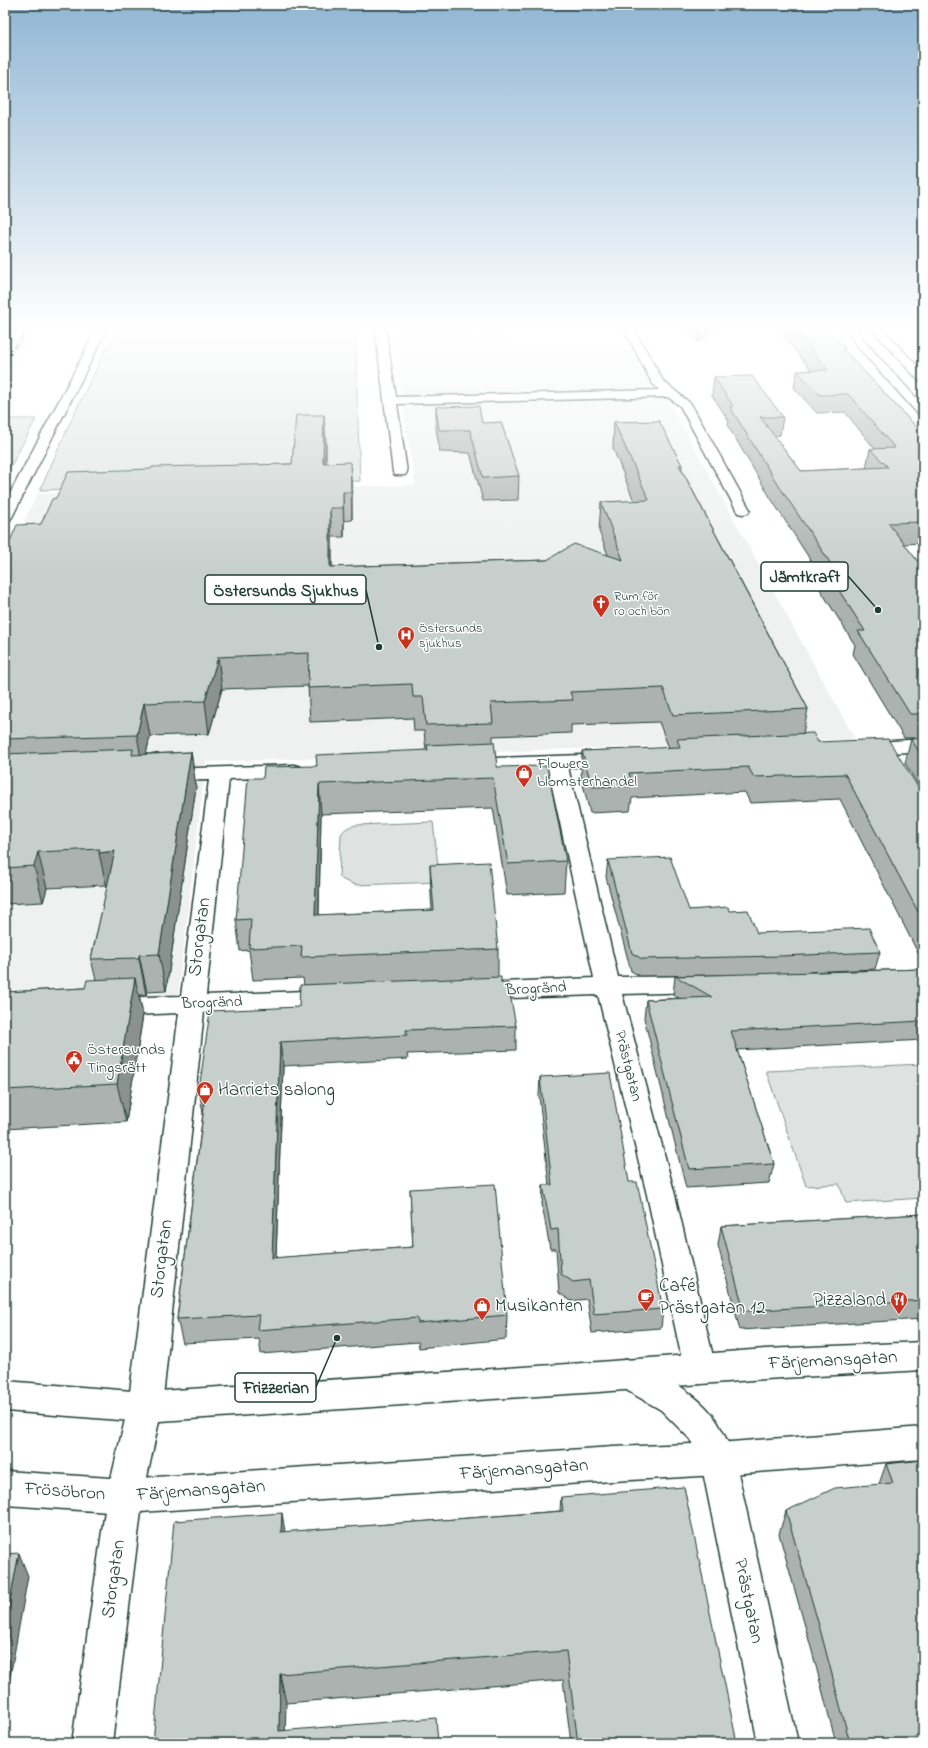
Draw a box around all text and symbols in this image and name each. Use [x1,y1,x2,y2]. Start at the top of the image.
callout: Jämtkraft [761,562,848,591]
text: Jämtkraft [770,565,841,590]
callout: Östersunds Sjukhus [205,575,366,604]
text: Östersunds Sjukhus [213,579,359,604]
place label: Rum för ro och bön [614,587,670,621]
church icon: Rum för ro och bön [591,593,611,618]
place label: Östersunds sjukhus [419,619,483,653]
hospital icon: Östersunds sjukhus [396,625,416,650]
place label: Flowers blomsterhandel [536,752,637,794]
shop icon: Flowers blomsterhandel [514,763,534,788]
street label: Storgatan [182,896,220,978]
street label: Brogränd [504,975,567,1003]
street label: Brogränd [180,990,243,1016]
street label: Prästgatan [608,1028,648,1104]
place label: Östersunds Tingsrätt [87,1038,165,1080]
public building icon: Östersunds Tingsrätt [64,1049,84,1074]
place label: Harriets salong [218,1077,335,1106]
shop icon: Harriets salong [195,1080,215,1105]
street label: Storgatan [144,1218,182,1300]
place label: Café Prästgatan 12 [659,1273,765,1324]
cafe icon: Café Prästgatan 12 [636,1287,656,1312]
place label: Pizzaland [813,1287,886,1314]
restaurant icon: Pizzaland [889,1290,909,1315]
place label: Musikanten [495,1293,583,1320]
shop icon: Musikanten [472,1296,492,1321]
street label: Färjemansgatan [767,1344,898,1380]
callout: Frizzerian [235,1373,316,1402]
text: Frizzerian [242,1376,309,1401]
street label: Färjemansgatan [458,1452,589,1490]
street label: Färjemansgatan [135,1473,266,1511]
street label: Frösöbron [23,1476,106,1508]
street label: Storgatan [95,1538,135,1620]
street label: Prästgatan [724,1556,770,1646]

